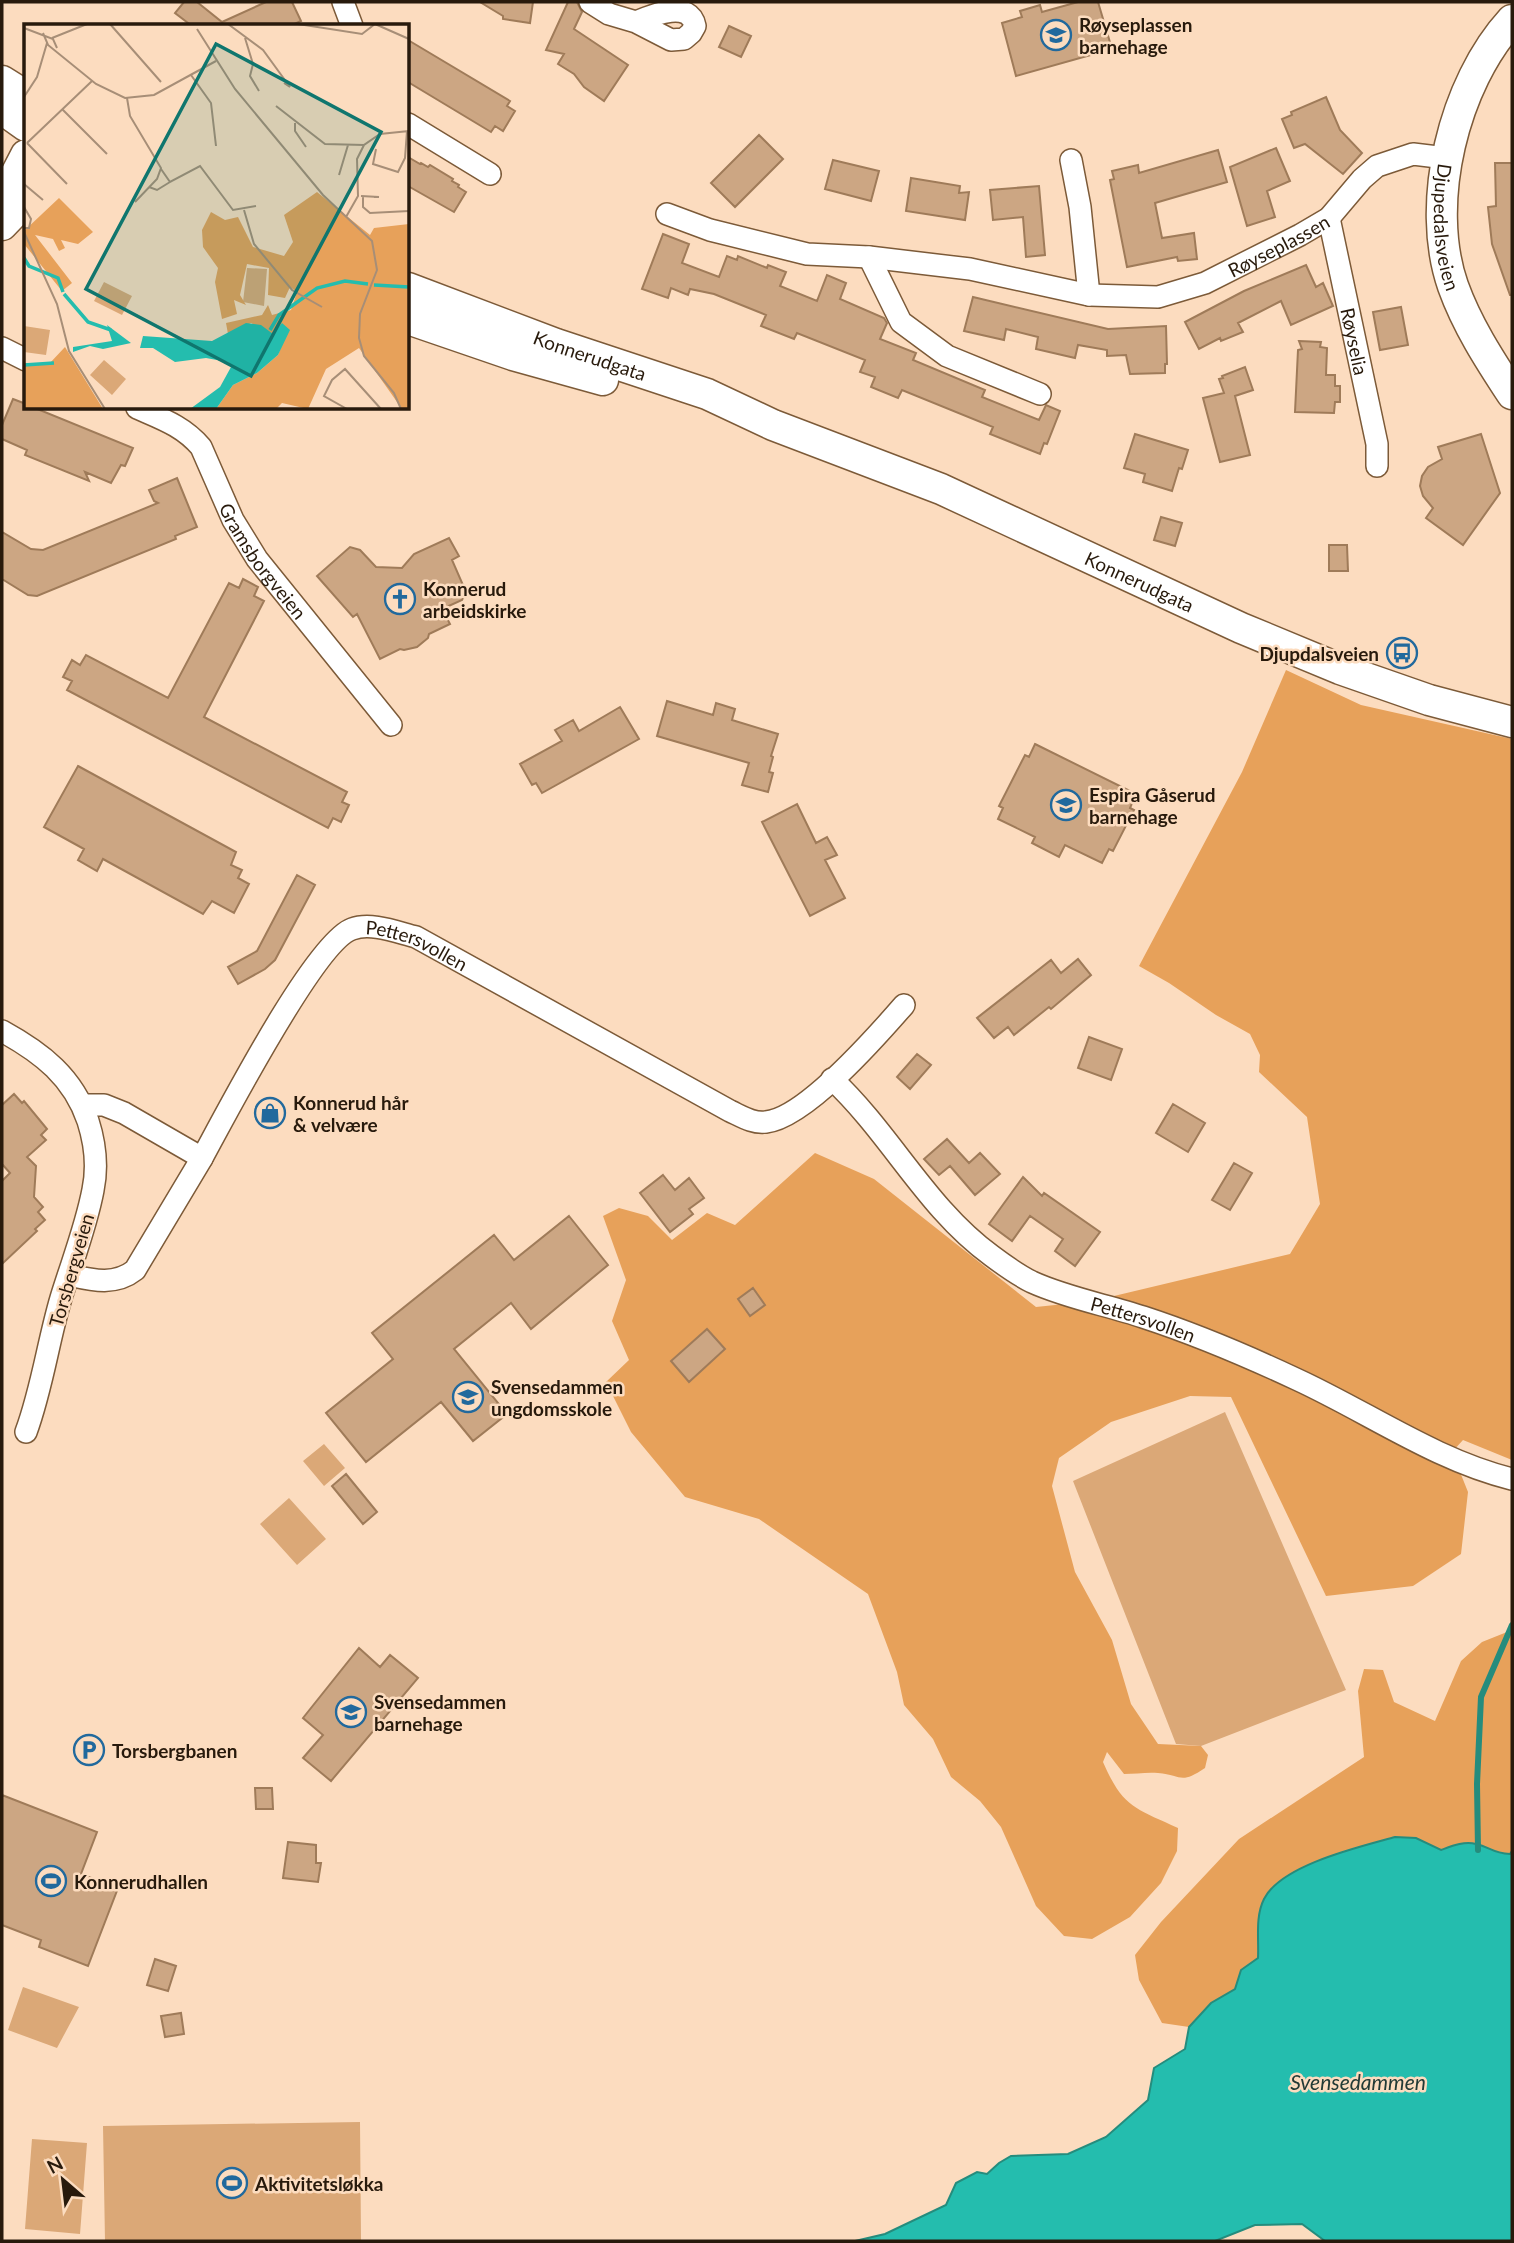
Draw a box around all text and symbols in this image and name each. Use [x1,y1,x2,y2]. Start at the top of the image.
place label: Røyseplassen barnehage [1079,13,1192,58]
school or university icon: Røyseplassen barnehage [1039,18,1073,52]
inset map [24,24,410,410]
street label: Djupedalsveien [1430,162,1465,294]
street label: Røyseplassen [1224,209,1333,281]
street label: Røyselia [1337,305,1374,377]
street label: Konnerudgata [530,325,649,385]
street label: Gramsborgveien [215,499,312,623]
street label: Konnerudgata [1082,546,1198,616]
place label: Konnerud arbeidskirke [423,577,527,622]
church icon: Konnerud arbeidskirke [383,582,417,616]
bus stop icon: Djupdalsveien [1385,636,1419,670]
place label: Djupdalsveien [1259,642,1379,665]
place label: Espira Gåserud barnehage [1089,783,1215,828]
school or university icon: Espira Gåserud barnehage [1049,788,1083,822]
street label: Pettersvollen [365,915,472,975]
place label: Konnerud hår & velvære [293,1091,409,1136]
shop icon: Konnerud hår & velvære [253,1096,287,1130]
street label: Torsbergveien [44,1211,98,1329]
street label: Pettersvollen [1088,1291,1199,1346]
place label: Svensedammen ungdomsskole [491,1375,623,1420]
school or university icon: Svensedammen ungdomsskole [451,1380,485,1414]
place label: Svensedammen barnehage [374,1690,506,1735]
school or university icon: Svensedammen barnehage [334,1695,368,1729]
parking icon: Torsbergbanen [72,1733,106,1767]
place label: Torsbergbanen [112,1739,237,1762]
sports icon: Konnerudhallen [34,1864,68,1898]
place label: Konnerudhallen [74,1870,208,1893]
water label: Svensedammen [1290,2069,1426,2094]
north arrow [28,2145,98,2215]
text: N [43,2151,67,2178]
sports icon: Aktivitetsløkka [215,2166,249,2200]
place label: Aktivitetsløkka [254,2172,383,2195]

